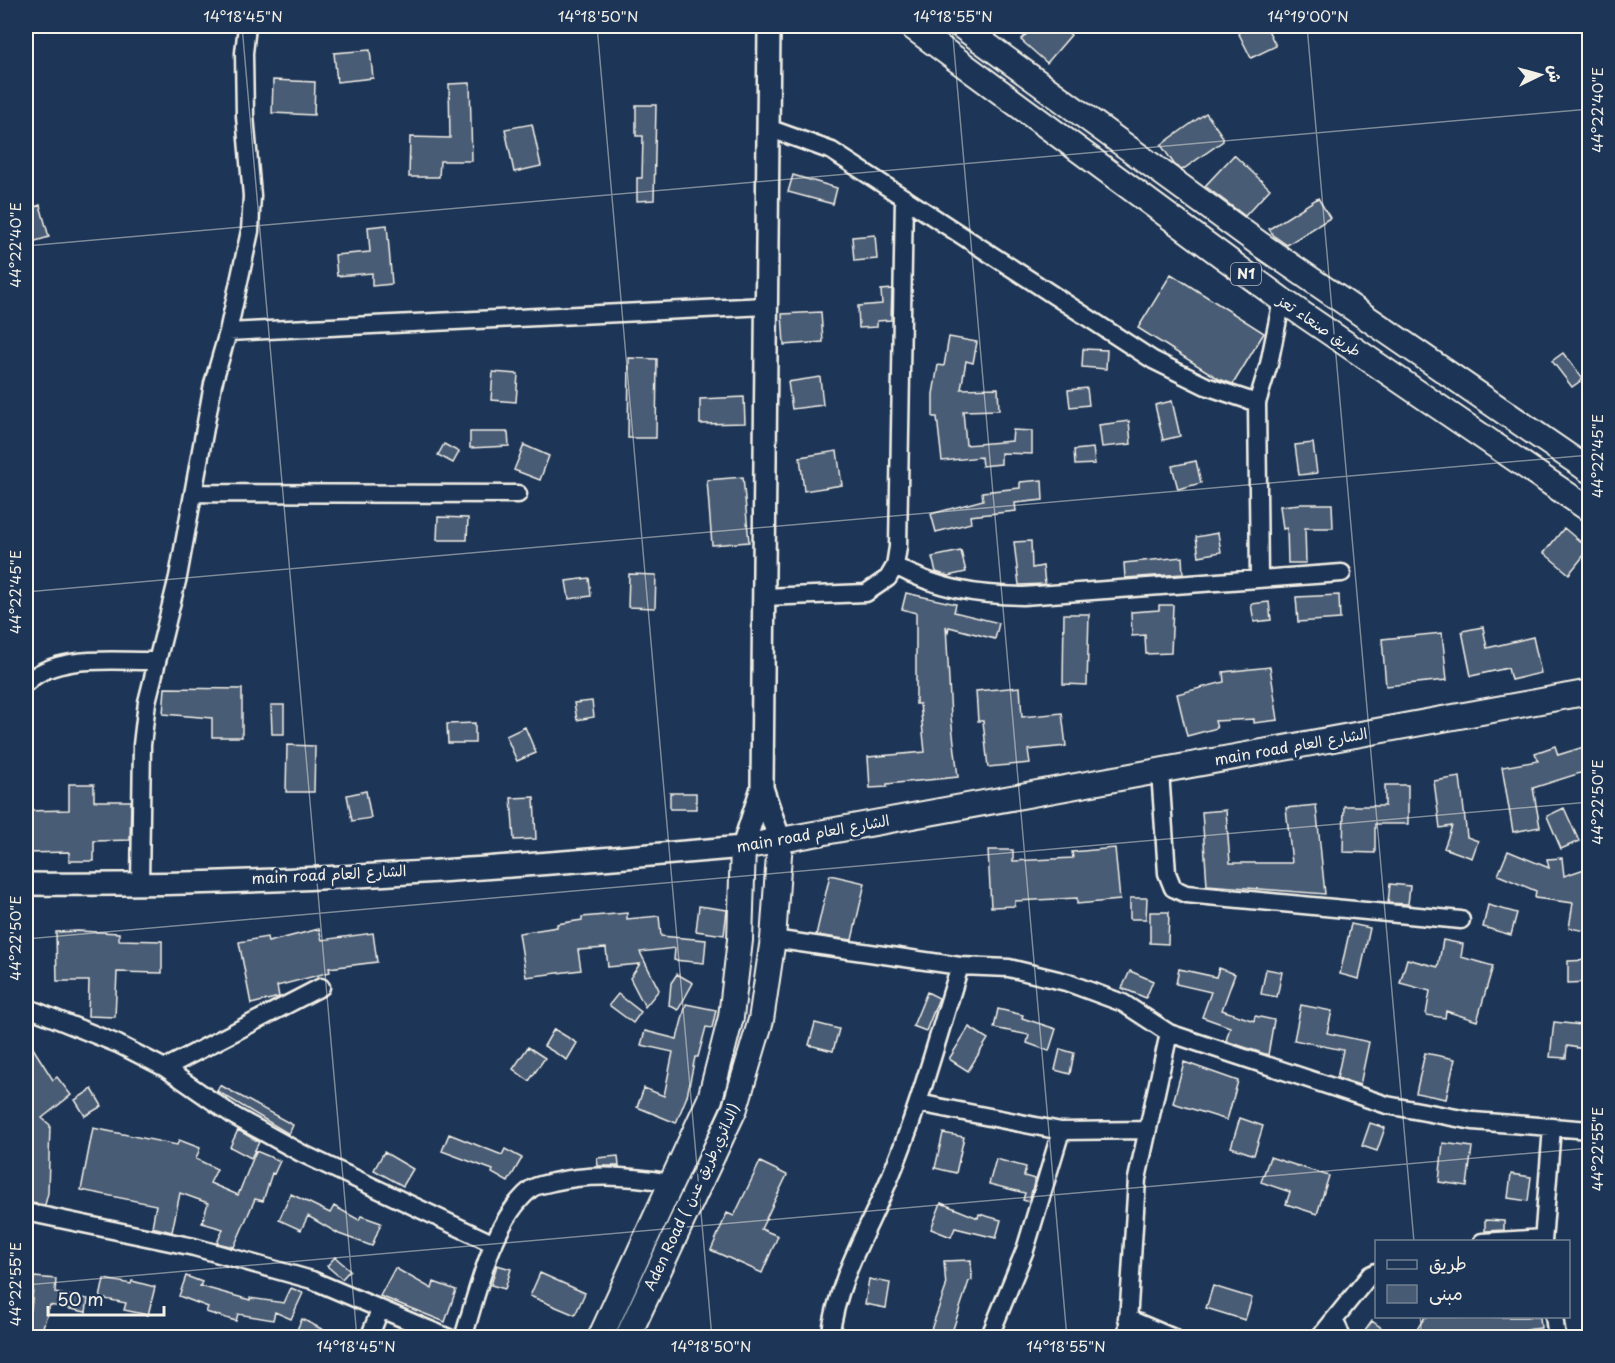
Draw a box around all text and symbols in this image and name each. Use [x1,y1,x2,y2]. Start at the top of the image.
text: 14°18'45"N [203,4,283,27]
text: 14°18'50"N [558,4,638,27]
text: 14°18'55"N [913,4,993,27]
text: 14°19'00"N [1267,4,1349,27]
north arrow [1510,45,1570,105]
text: ش [1543,64,1569,83]
text: 44°22'40"E [1585,67,1608,153]
text: 44°22'40"E [3,202,26,288]
road number: N1 [1231,263,1261,285]
street label: طريق صنعاء تعز [1272,287,1366,361]
text: 44°22'45"E [1585,414,1608,498]
text: 44°22'45"E [3,550,26,634]
street label: main road الشارع العام [1212,721,1369,772]
text: 44°22'50"E [1585,759,1608,845]
street label: main road الشارع العام [734,808,891,859]
street label: main road الشارع العام [251,858,407,891]
text: 44°22'50"E [3,895,26,981]
street label: Aden Road ( الدائري,طريق عدن) [637,1099,745,1294]
text: 44°22'55"E [1585,1107,1608,1191]
legend [1375,1240,1570,1318]
text: 44°22'55"E [3,1242,26,1326]
text: طريق [1429,1249,1467,1276]
scale bar [48,1279,164,1317]
text: مبنى [1429,1279,1463,1306]
text: 50 m [57,1285,104,1312]
text: 14°18'45"N [316,1334,396,1357]
text: 14°18'50"N [671,1334,751,1357]
text: 14°18'55"N [1026,1334,1106,1357]

